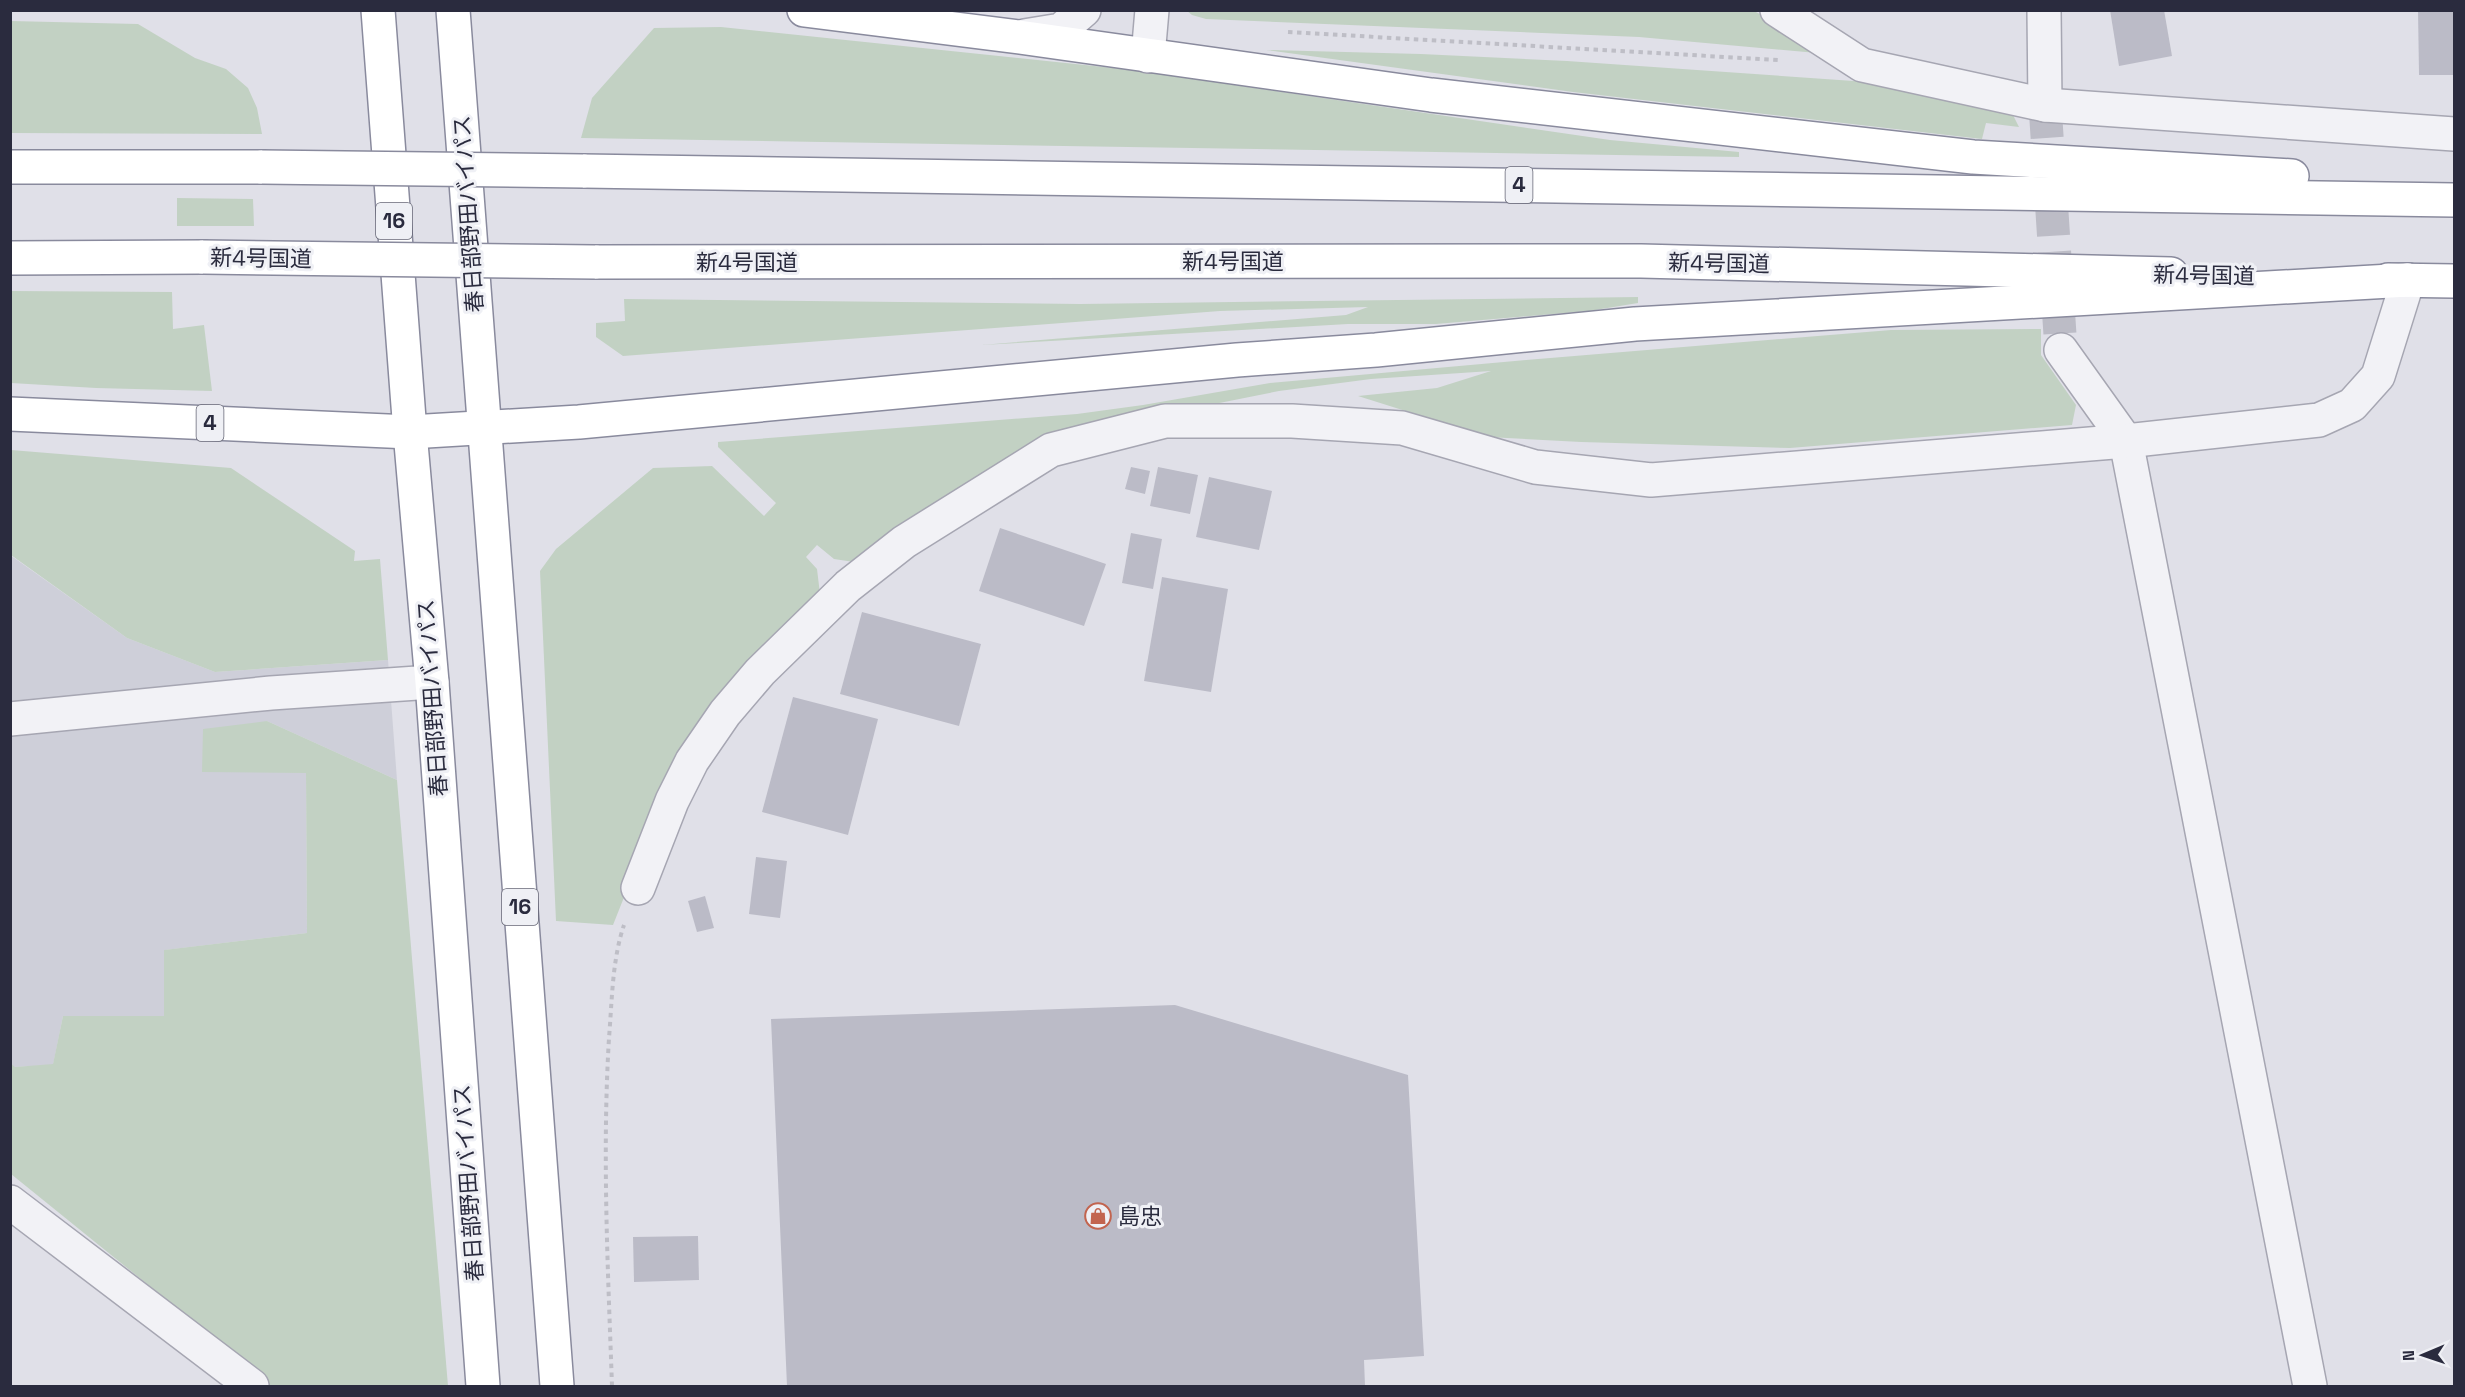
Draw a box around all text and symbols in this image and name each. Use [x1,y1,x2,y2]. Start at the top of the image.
street label: 春日部野田バイパス [447,114,489,314]
road number: 4 [1506,167,1532,203]
road number: 16 [376,203,412,239]
street label: 新4号国道 [210,243,312,273]
street label: 新4号国道 [1182,247,1284,275]
street label: 新4号国道 [696,248,798,276]
street label: 新4号国道 [1668,248,1770,278]
street label: 新4号国道 [2153,260,2255,290]
road number: 4 [196,405,224,441]
street label: 春日部野田バイパス [411,598,453,798]
road number: 16 [502,889,538,925]
street label: 春日部野田バイパス [447,1083,489,1283]
shop icon: 島忠 [1083,1201,1113,1231]
place label: 島忠 [1118,1202,1162,1230]
north arrow [2393,1325,2453,1385]
text: N [2398,1350,2419,1361]

